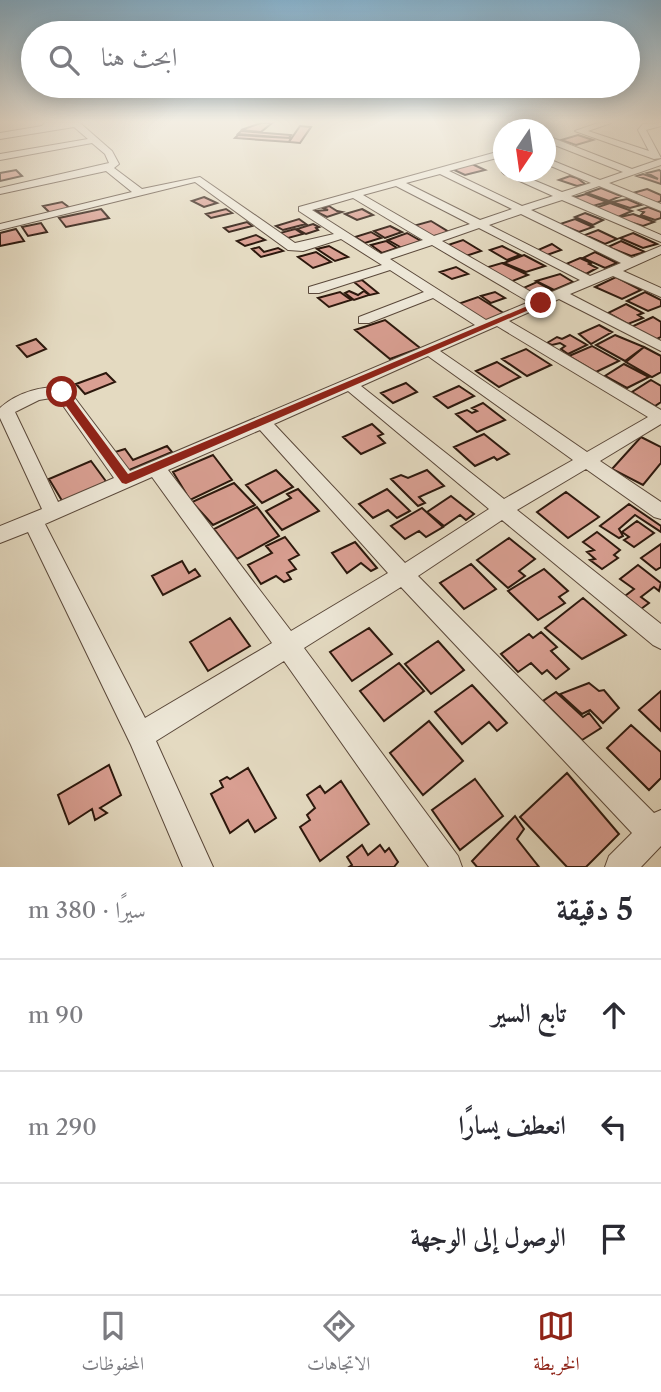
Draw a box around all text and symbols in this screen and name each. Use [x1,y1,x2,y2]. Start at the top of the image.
search box [21,21,640,98]
icon: search [45,41,83,79]
text: ابحث هنا [101,41,177,73]
north arrow [493,119,556,182]
route end [525,287,556,318]
route start [46,376,77,407]
text: 5 دقيقة [557,891,633,928]
text: سيرًا · 380 m [28,896,146,924]
icon: ahead [595,996,633,1034]
text: تابع السير [492,997,566,1029]
text: 90 m [28,1001,84,1029]
icon: left [595,1108,633,1146]
text: انعطف يسارًا [458,1109,566,1141]
text: 290 m [28,1113,97,1141]
icon: arrive [595,1220,633,1258]
text: الوصول إلى الوجهة [411,1221,566,1253]
tab: المحفوظات [81,1307,144,1382]
tab: الاتجاهات [307,1307,370,1382]
tab: الخريطة [533,1307,580,1382]

